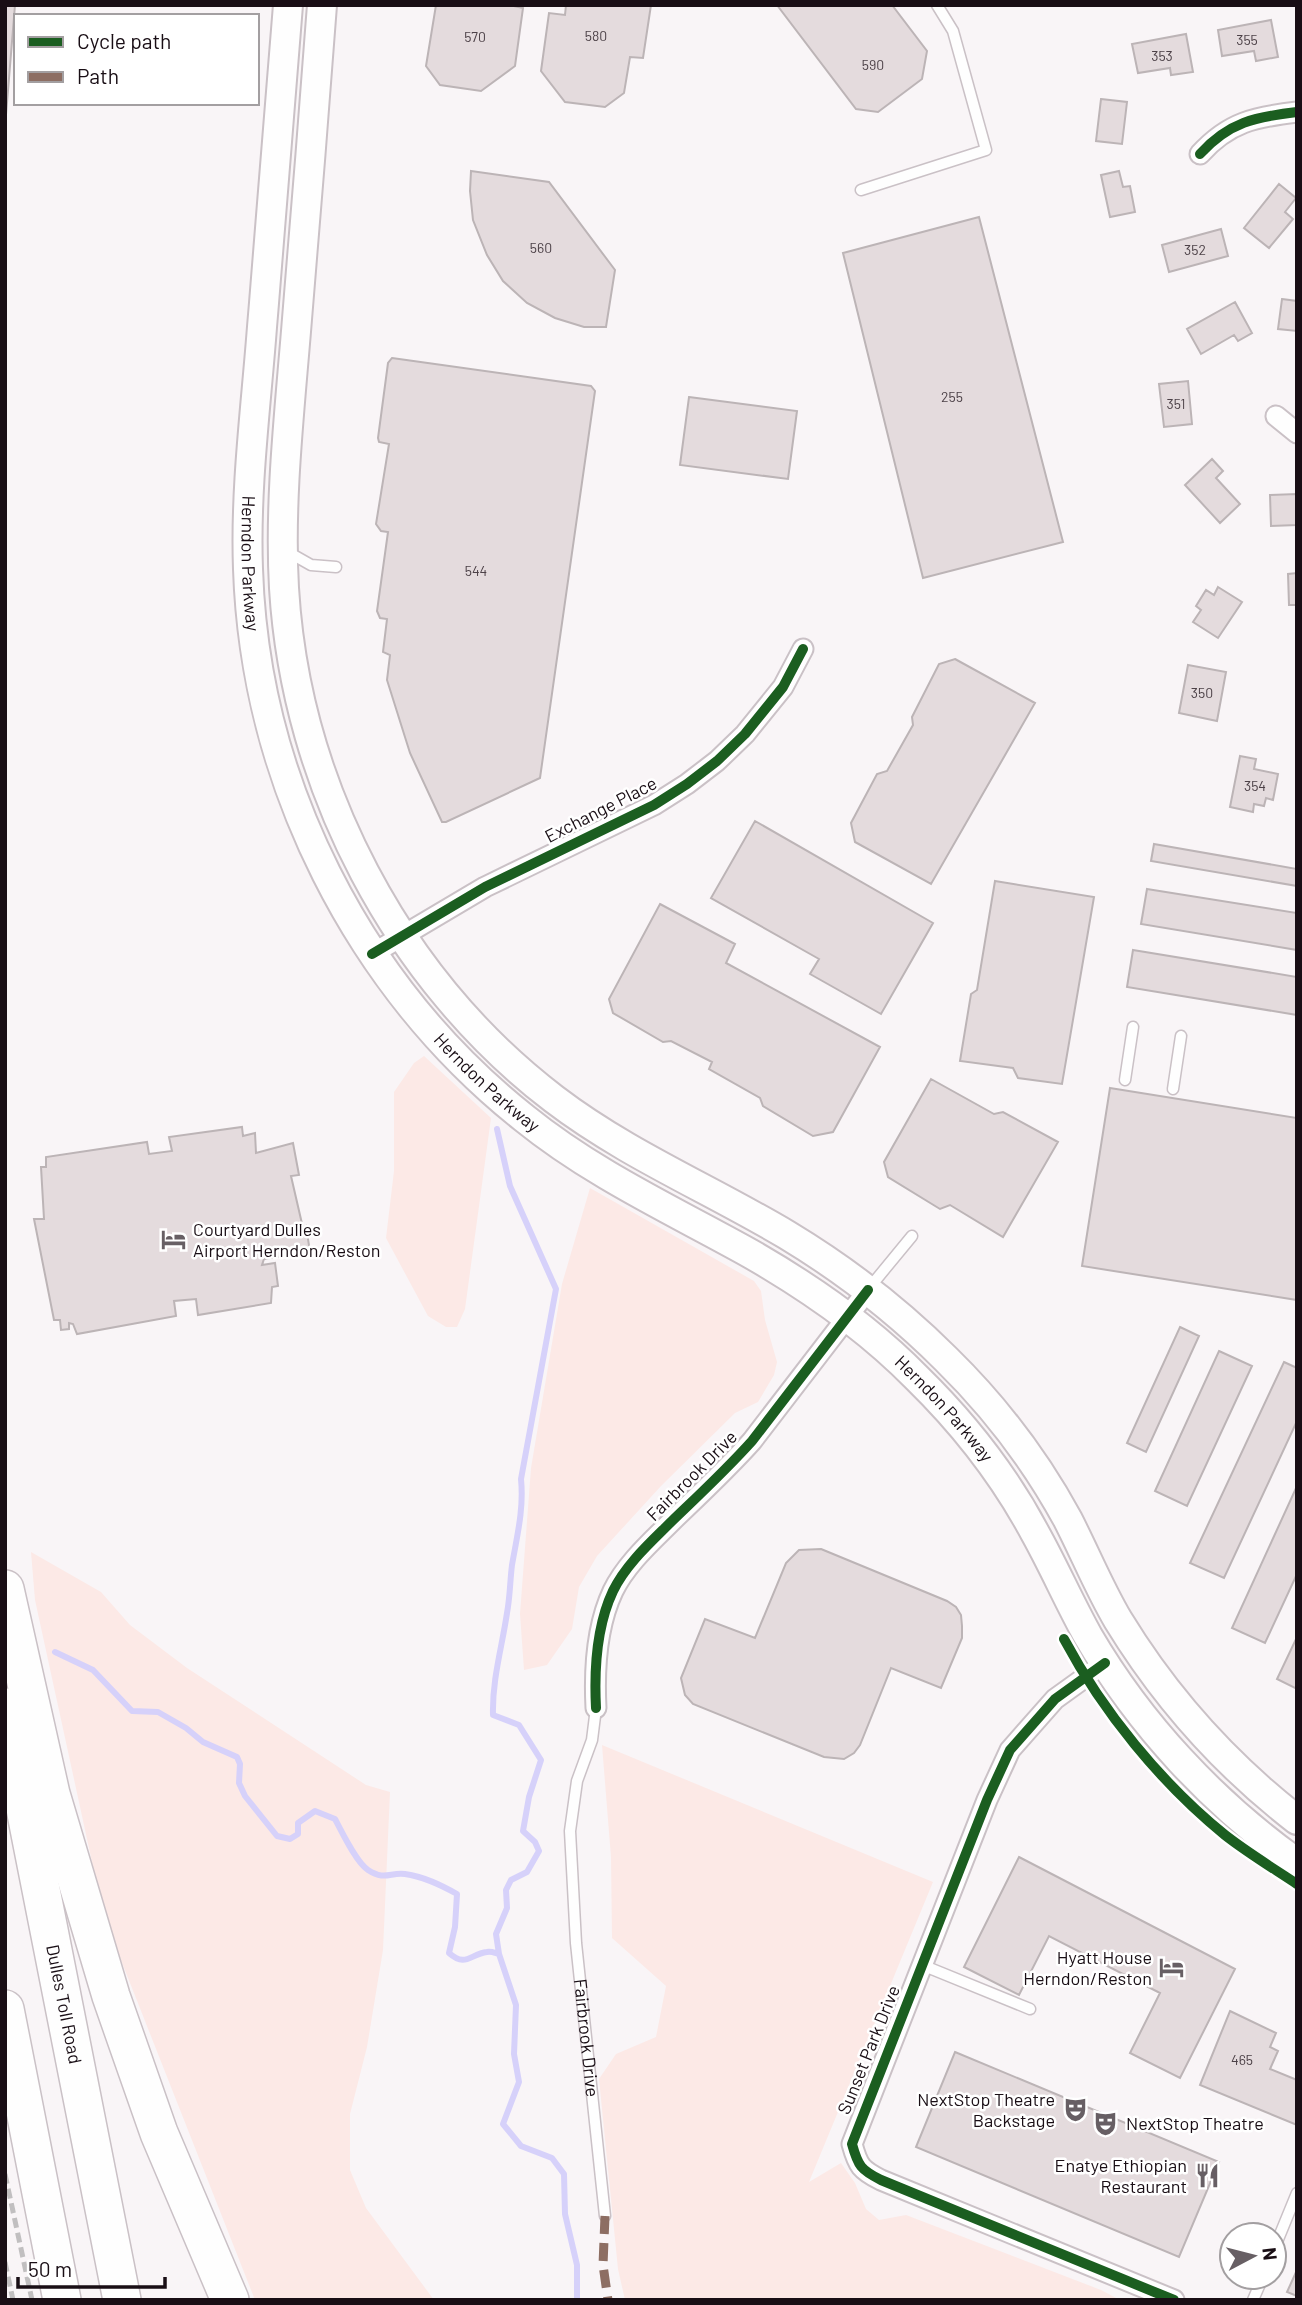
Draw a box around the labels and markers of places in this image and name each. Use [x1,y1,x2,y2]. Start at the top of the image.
place label: Courtyard Dulles Airport Herndon/Reston [193,1218,380,1261]
hotel icon: Courtyard Dulles Airport Herndon/Reston [159,1226,187,1254]
place label: Hyatt House Herndon/Reston [1023,1946,1152,1989]
hotel icon: Hyatt House Herndon/Reston [1158,1954,1186,1982]
place label: NextStop Theatre Backstage [917,2088,1055,2131]
theatre icon: NextStop Theatre Backstage [1061,2096,1089,2124]
theatre icon: NextStop Theatre [1092,2110,1120,2138]
place label: NextStop Theatre [1126,2112,1264,2134]
place label: Enatye Ethiopian Restaurant [1055,2154,1187,2197]
restaurant icon: Enatye Ethiopian Restaurant [1193,2162,1221,2190]

